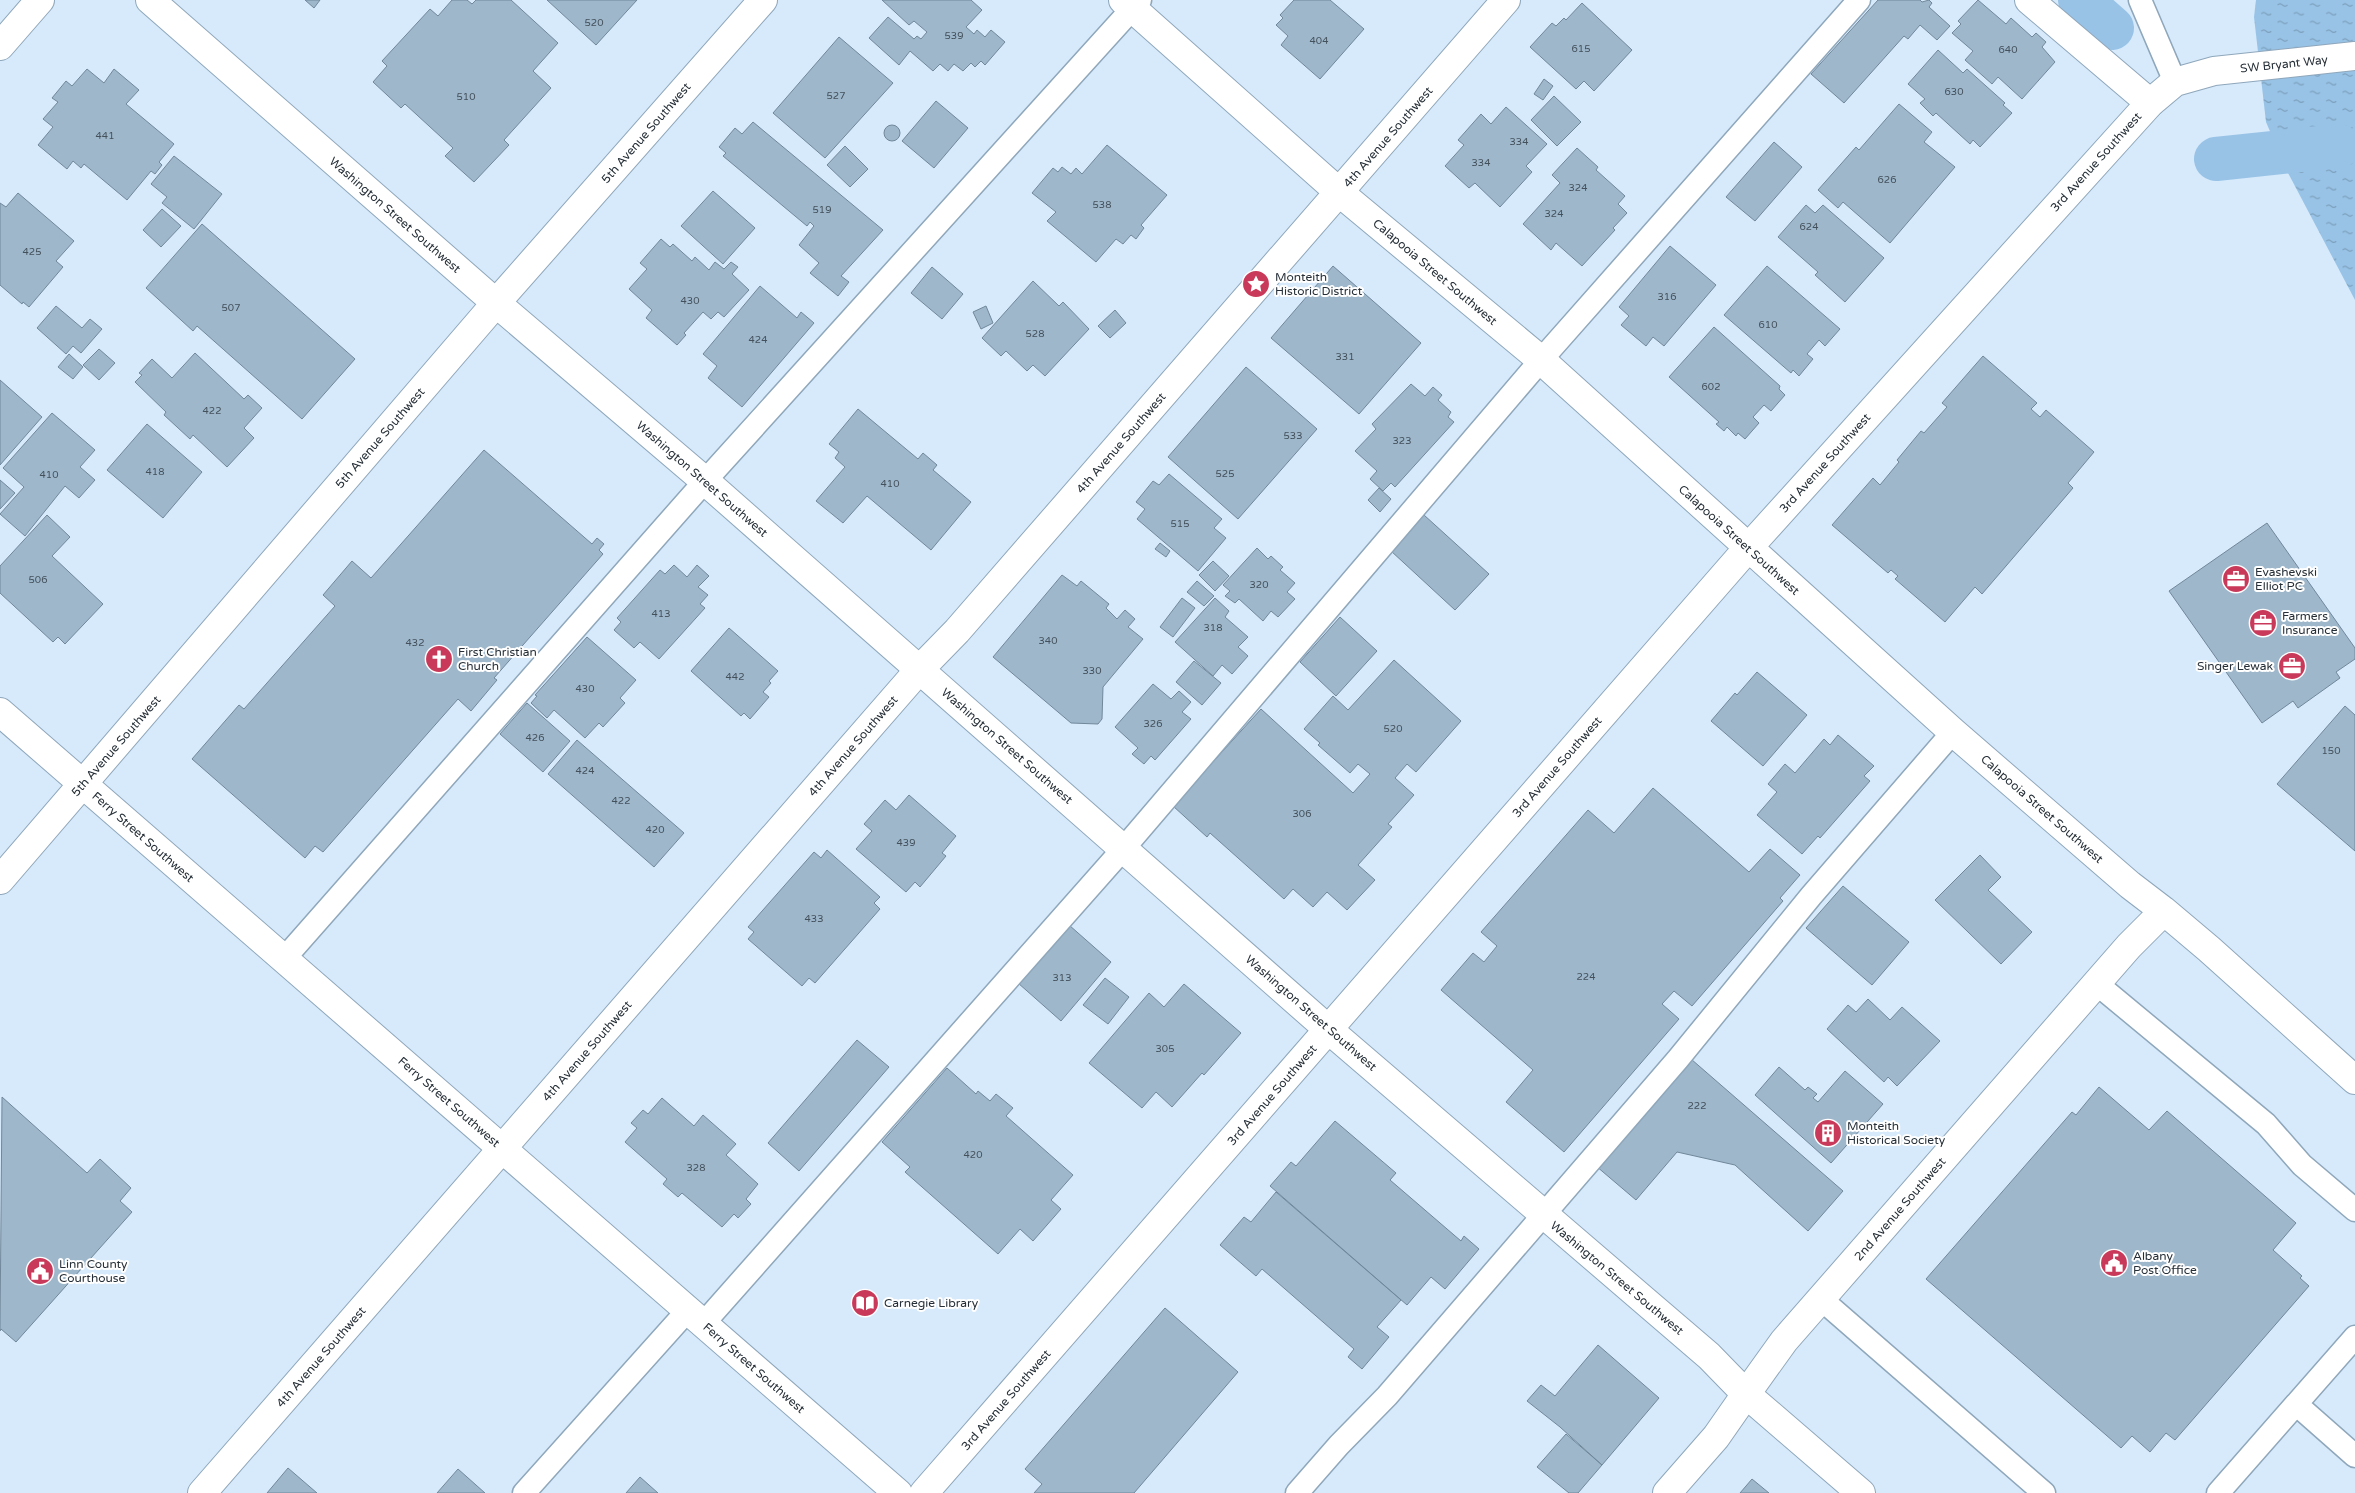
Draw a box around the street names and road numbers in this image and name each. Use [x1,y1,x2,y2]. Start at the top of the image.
street label: SW Bryant Way [2239,52,2329,76]
street label: 5th Avenue Southwest [598,79,694,186]
street label: 4th Avenue Southwest [1340,83,1436,190]
street label: 3rd Avenue Southwest [2048,109,2145,215]
street label: Washington Street Southwest [327,154,464,276]
street label: Calapooia Street Southwest [1370,216,1500,328]
street label: 5th Avenue Southwest [332,384,428,491]
street label: 4th Avenue Southwest [1073,389,1169,496]
street label: 3rd Avenue Southwest [1777,410,1874,516]
street label: Washington Street Southwest [634,418,771,540]
street label: Calapooia Street Southwest [1676,482,1803,598]
street label: Washington Street Southwest [939,685,1076,807]
street label: 5th Avenue Southwest [68,692,164,799]
street label: 4th Avenue Southwest [805,692,901,799]
street label: 3rd Avenue Southwest [1509,713,1605,820]
street label: Calapooia Street Southwest [1978,752,2106,866]
street label: Ferry Street Southwest [89,789,197,885]
street label: Washington Street Southwest [1243,952,1380,1074]
street label: 4th Avenue Southwest [539,997,635,1104]
street label: 3rd Avenue Southwest [1224,1041,1320,1148]
street label: Ferry Street Southwest [395,1054,503,1150]
street label: 2nd Avenue Southwest [1851,1154,1949,1263]
street label: Washington Street Southwest [1548,1218,1687,1338]
street label: 4th Avenue Southwest [273,1303,369,1410]
street label: Ferry Street Southwest [700,1320,808,1416]
street label: 3rd Avenue Southwest [958,1346,1054,1453]

